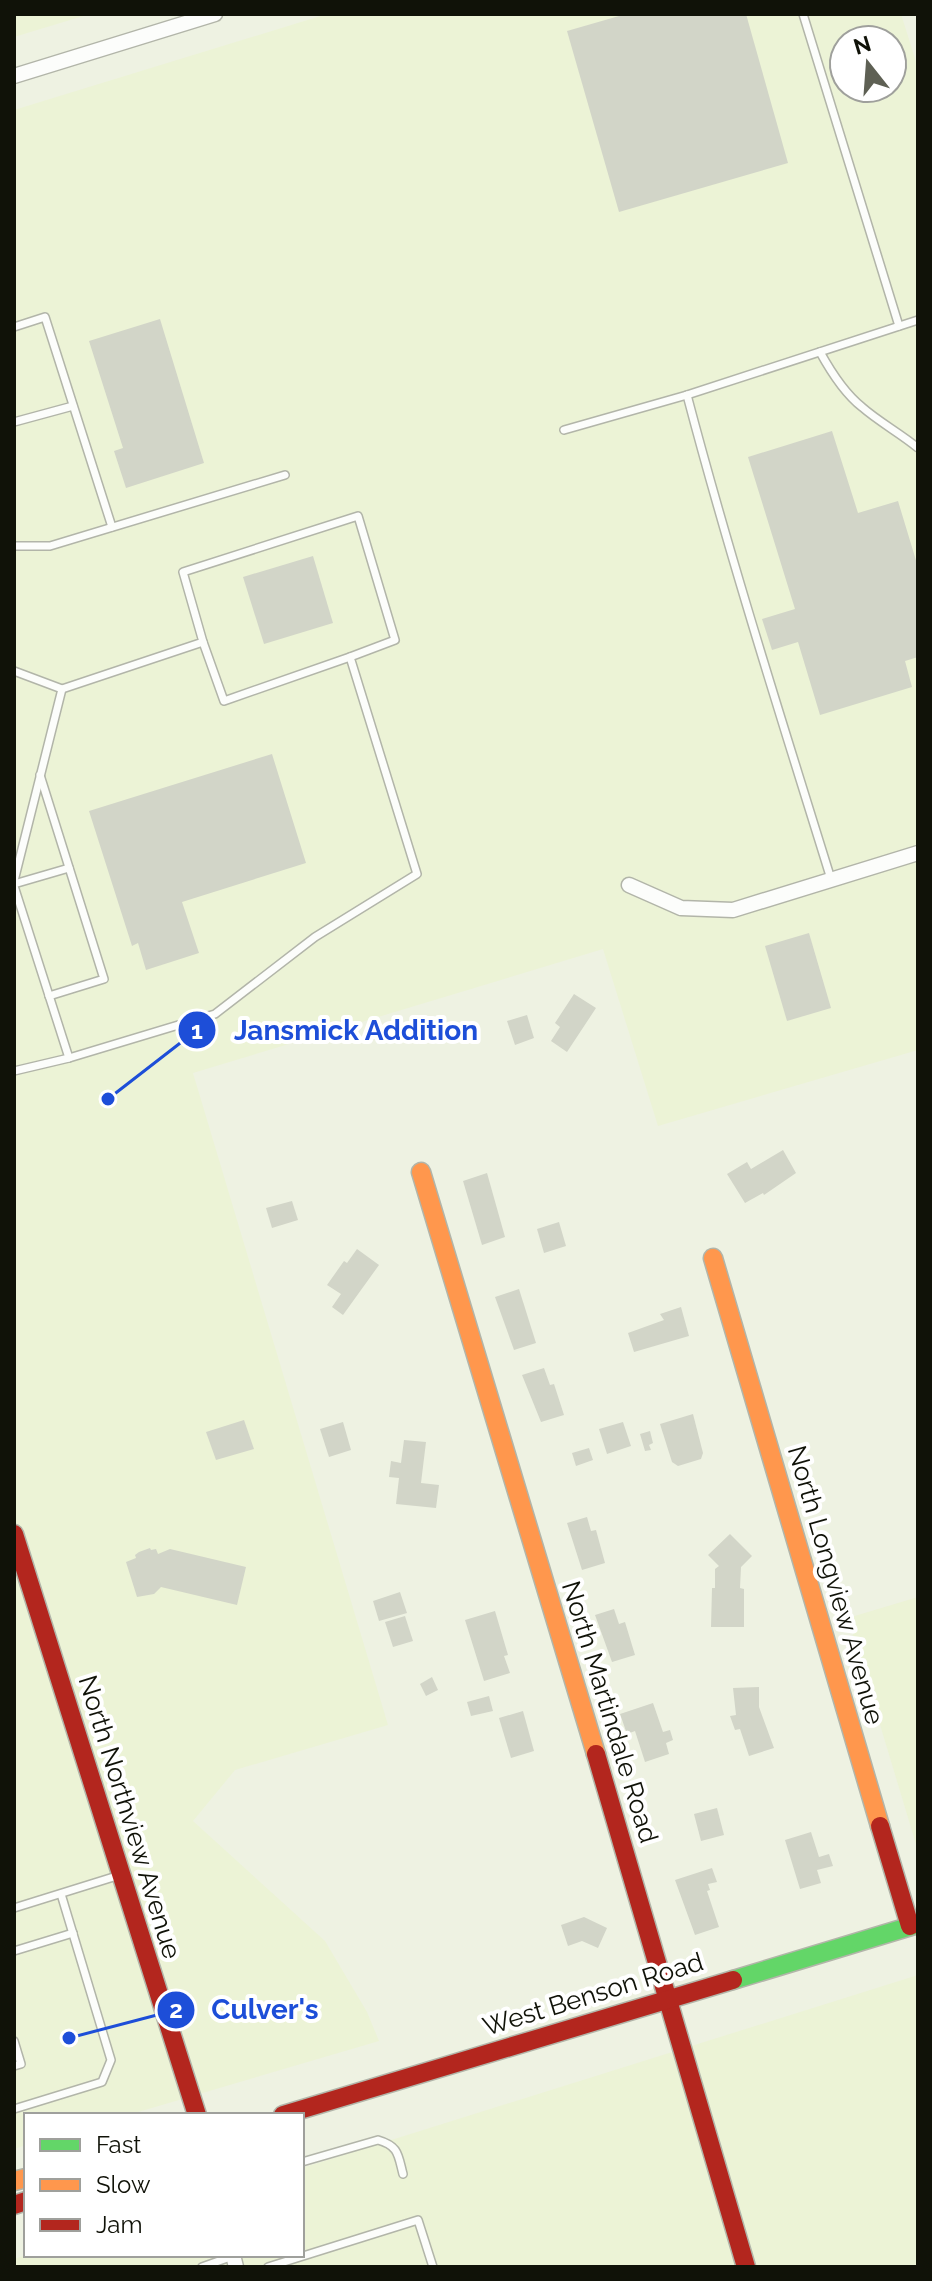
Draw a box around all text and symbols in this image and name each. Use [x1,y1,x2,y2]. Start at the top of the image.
north arrow [828,24,908,104]
text: N [850,30,874,60]
callout: Jansmick Addition [177,1004,494,1056]
text: Jansmick Addition [234,1014,478,1047]
text: 1 [191,1016,203,1045]
street label: North Longview Avenue [782,1442,890,1728]
street label: North Martindale Road [556,1577,664,1847]
street label: North Northview Avenue [73,1672,187,1962]
street label: West Benson Road [479,1946,707,2042]
callout: Culver's [156,1984,335,2036]
text: Culver's [211,1993,319,2026]
text: 2 [169,1995,183,2024]
legend [24,2113,304,2257]
text: Fast [96,2130,141,2159]
text: Slow [96,2170,151,2199]
text: Jam [96,2210,142,2239]

